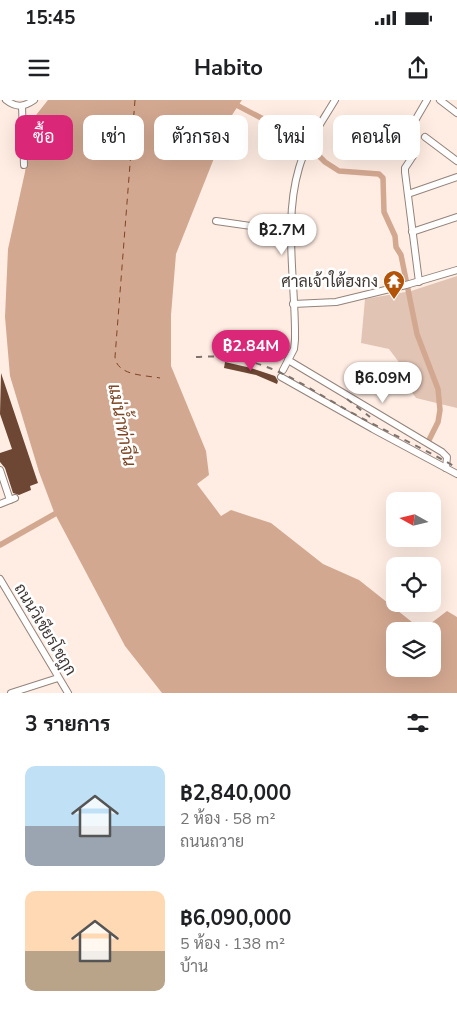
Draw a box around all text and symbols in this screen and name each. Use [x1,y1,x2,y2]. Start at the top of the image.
text: 15:45 [25,5,75,31]
text: Habito [194,53,263,83]
icon: menu [25,54,53,82]
icon: share [404,54,432,82]
chip: ซื้อ [15,115,73,160]
chip: เช่า [83,115,144,160]
chip: ตัวกรอง [154,115,248,160]
chip: ใหม่ [258,115,323,160]
chip: คอนโด [333,115,420,160]
pin: ฿2.7M [247,214,317,256]
text: ฿2.7M [259,219,305,241]
temple icon: ศาลเจ้าใต้ฮงกง [382,269,406,300]
place label: ศาลเจ้าใต้ฮงกง [281,270,378,293]
pin: ฿2.84M [210,330,292,372]
text: ฿2.84M [223,335,279,357]
pin: ฿6.09M [342,362,424,404]
text: ฿6.09M [355,367,411,389]
water label: แม่น้ำท่าจีน [102,381,146,469]
north arrow [386,492,441,548]
map controls [386,492,441,677]
button: locate [386,557,441,612]
street label: ถนนวิเชียรโชฎก [9,579,82,680]
button: layers [386,622,441,677]
icon: filters [404,709,432,737]
text: 3 รายการ [25,710,110,738]
text: ฿2,840,000 [180,779,291,807]
icon: home [65,786,125,846]
text: 2 ห้อง · 58 m² [180,808,276,830]
text: ถนนถวาย [180,831,244,853]
text: ฿6,090,000 [180,904,291,932]
icon: home [65,911,125,971]
text: 5 ห้อง · 138 m² [180,933,285,955]
text: บ้าน [180,956,208,978]

